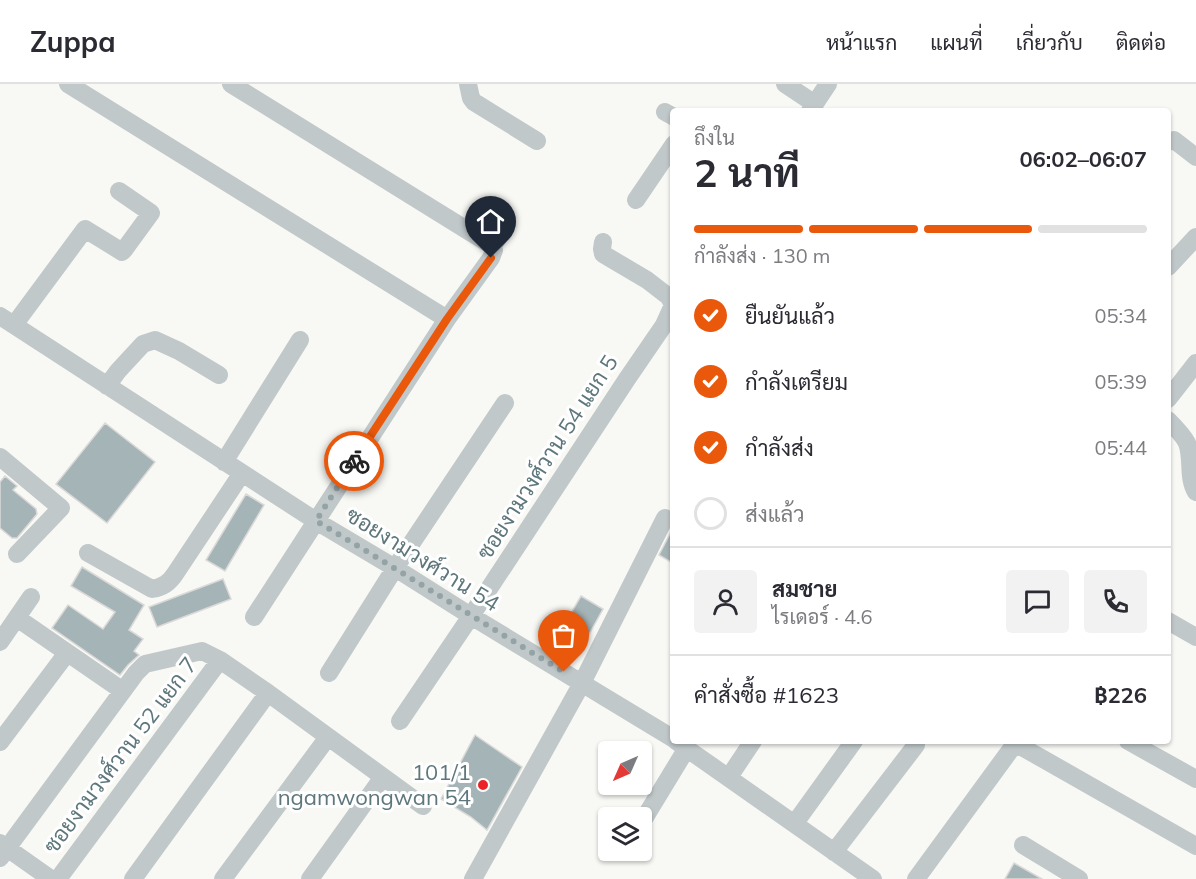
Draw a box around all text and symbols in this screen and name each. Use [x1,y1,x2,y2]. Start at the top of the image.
text: Zuppa [30,24,116,59]
text: หน้าแรก [826,29,897,55]
text: แผนที่ [930,29,983,55]
text: เกี่ยวกับ [1016,29,1083,55]
text: ติดต่อ [1116,29,1166,55]
text: ถึงใน [694,125,735,150]
text: 06:02–06:07 [1019,145,1147,173]
text: 2 นาที [694,148,800,197]
pin [465,196,516,258]
icon: home [474,205,507,238]
text: กำลังส่ง · 130 m [694,243,830,268]
icon: check [694,299,727,332]
text: ยืนยันแล้ว [745,302,835,330]
text: 05:34 [1094,303,1147,328]
street label: ซอยงามวงศ์วาน 54 แยก 5 [470,349,624,565]
icon: check [694,365,727,398]
text: กำลังเตรียม [745,368,848,396]
text: 05:39 [1094,369,1147,394]
courier [324,431,384,491]
icon: check [694,431,727,464]
text: กำลังส่ง [745,434,814,462]
text: 05:44 [1094,435,1147,460]
icon: bike [338,445,371,478]
text: ส่งแล้ว [745,500,805,528]
street label: ซอยงามวงศ์วาน 54 [341,501,505,617]
button: person [694,570,757,633]
button: chat [1006,570,1069,633]
button: phone [1084,570,1147,633]
text: สมชาย [772,575,838,603]
text: ไรเดอร์ · 4.6 [772,604,873,629]
pin [538,610,589,672]
icon: bag [547,619,580,652]
street label: ซอยงามวงศ์วาน 52 แยก 7 [37,651,203,859]
text: คำสั่งซื้อ #1623 [694,681,839,709]
text: ฿226 [1094,681,1147,709]
north arrow [598,741,652,795]
map controls [598,741,652,861]
place label: 101/1 ngamwongwan 54 [278,758,471,811]
marker: 101/1 ngamwongwan 54 [476,778,490,792]
button: layers [598,807,652,861]

